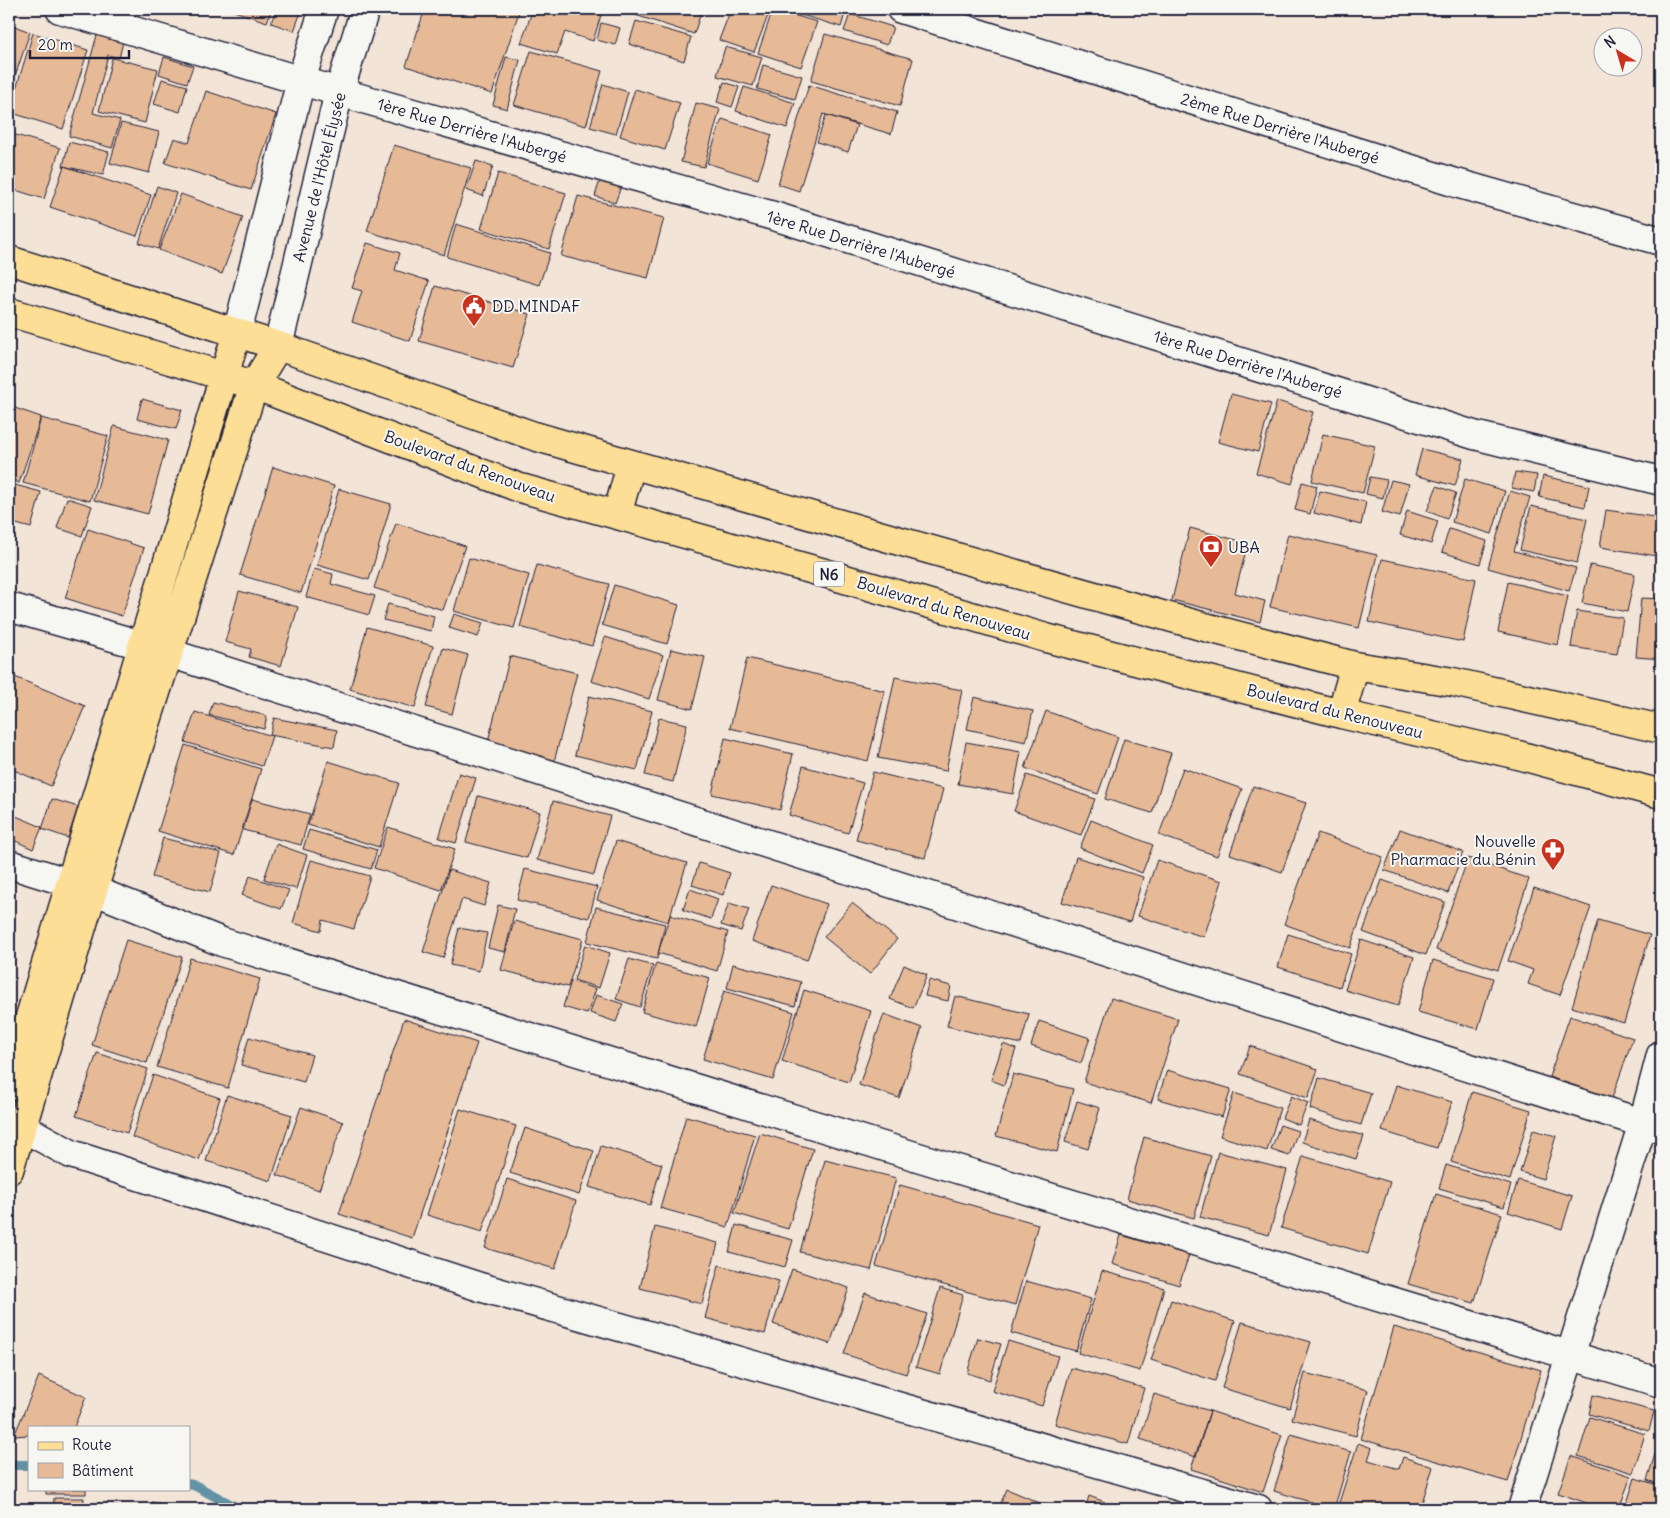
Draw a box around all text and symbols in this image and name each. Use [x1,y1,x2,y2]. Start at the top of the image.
scale bar [30,28,129,60]
north arrow [1592,28,1642,78]
text: N [1601,32,1619,52]
text: 20 m [38,35,73,54]
street label: 2ème Rue Derrière l'Aubergé [1178,88,1382,168]
street label: Avenue de l'Hôtel Élysée [288,90,350,264]
street label: 1ère Rue Derrière l'Aubergé [375,93,569,167]
street label: 1ère Rue Derrière l'Aubergé [764,206,958,282]
public building icon: DD MINDAF [461,293,487,327]
place label: DD MINDAF [492,296,580,316]
street label: 1ère Rue Derrière l'Aubergé [1151,326,1345,402]
street label: Boulevard du Renouveau [382,426,558,506]
bank icon: UBA [1198,534,1224,568]
place label: UBA [1228,537,1260,557]
road number: N6 [814,562,844,586]
street label: Boulevard du Renouveau [855,572,1033,644]
street label: Boulevard du Renouveau [1245,679,1425,743]
place label: Nouvelle Pharmacie du Bénin [1390,831,1536,869]
pharmacy icon: Nouvelle Pharmacie du Bénin [1540,837,1566,871]
legend [28,1426,190,1490]
text: Route [72,1435,112,1454]
text: Bâtiment [72,1461,134,1480]

